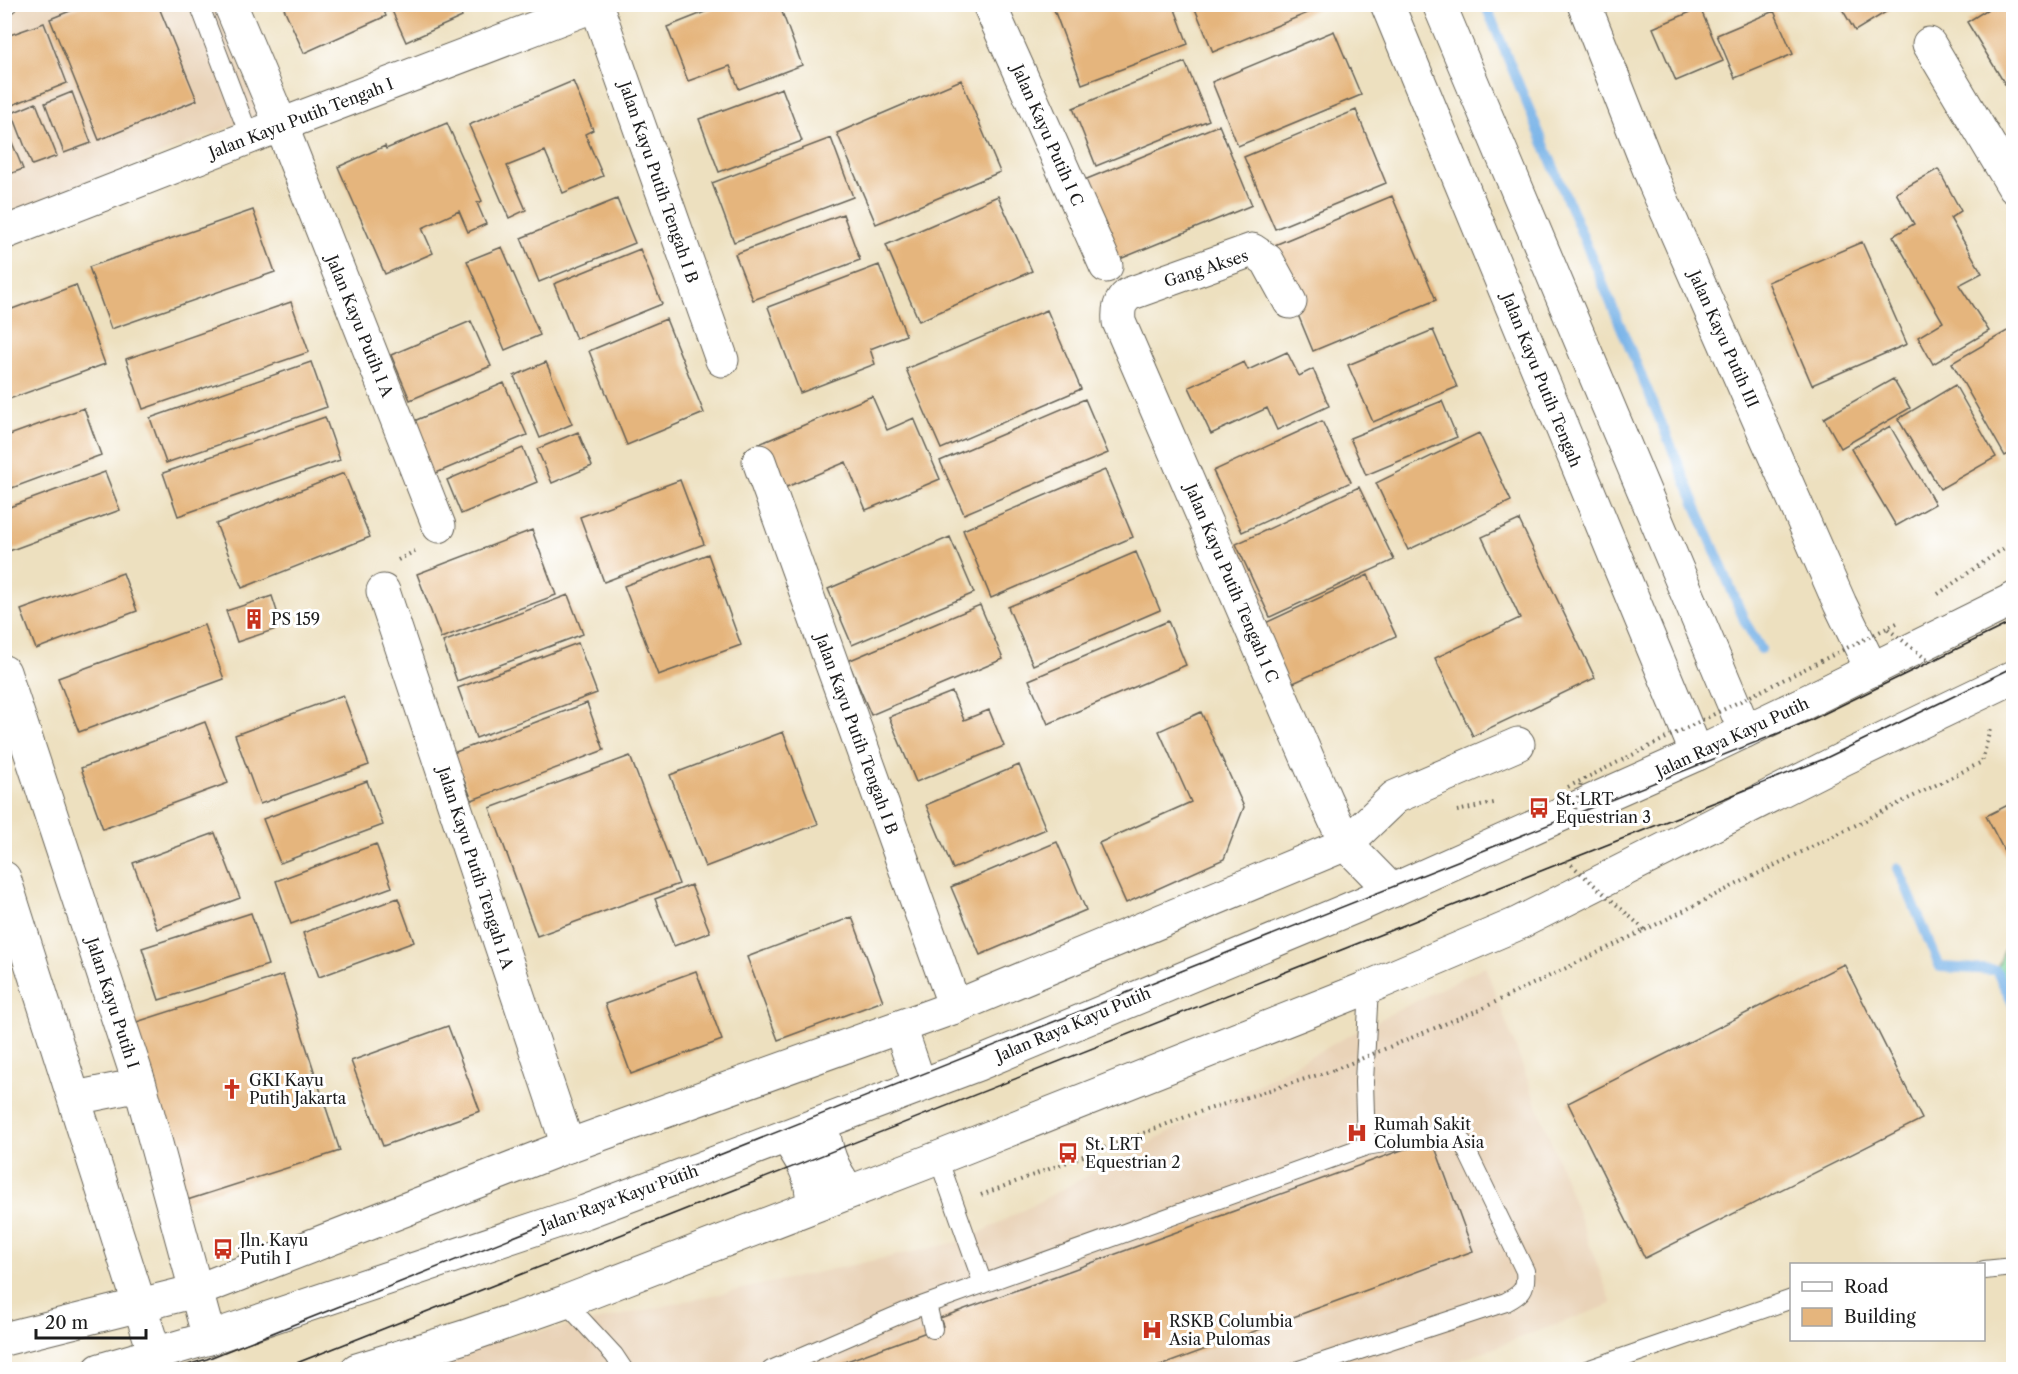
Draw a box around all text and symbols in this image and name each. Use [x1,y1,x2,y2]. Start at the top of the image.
street label: Jalan Kayu Putih I C [1007,58,1088,209]
street label: Jalan Kayu Putih Tengah I [203,73,396,164]
street label: Jalan Kayu Putih Tengah I B [614,76,703,285]
street label: Gang Akses [1161,245,1251,291]
street label: Jalan Kayu Putih I A [321,249,398,401]
street label: Jalan Kayu Putih III [1684,265,1763,411]
street label: Jalan Kayu Putih Tengah [1497,287,1586,470]
street label: Jalan Kayu Putih Tengah 1 C [1180,478,1283,685]
building icon: PS 159 [242,607,266,631]
place label: PS 159 [271,609,320,629]
street label: Jalan Kayu Putih Tengah I B [810,628,903,837]
street label: Jalan Raya Kayu Putih [1650,693,1812,783]
street label: Jalan Kayu Putih Tengah I A [433,761,519,973]
place label: St. LRT Equestrian 3 [1556,789,1651,827]
bus stop icon: St. LRT Equestrian 3 [1527,796,1551,820]
street label: Jalan Kayu Putih I [82,932,144,1071]
street label: Jalan Raya Kayu Putih [990,982,1154,1067]
place label: GKI Kayu Putih Jakarta [249,1070,347,1108]
church icon: GKI Kayu Putih Jakarta [220,1077,244,1101]
place label: Rumah Sakit Columbia Asia [1374,1114,1485,1152]
hospital icon: Rumah Sakit Columbia Asia [1345,1121,1369,1145]
place label: St. LRT Equestrian 2 [1085,1134,1181,1172]
bus stop icon: St. LRT Equestrian 2 [1056,1141,1080,1165]
street label: Jalan Raya Kayu Putih [535,1160,701,1237]
place label: Jln. Kayu Putih I [237,1230,308,1268]
bus stop icon: Jln. Kayu Putih I [211,1237,235,1261]
legend [1790,1263,1985,1341]
text: Road [1844,1276,1889,1298]
scale bar [36,1302,146,1340]
text: Building [1844,1306,1916,1328]
place label: RSKB Columbia Asia Pulomas [1168,1311,1293,1349]
text: 20 m [45,1312,89,1334]
hospital icon: RSKB Columbia Asia Pulomas [1140,1318,1164,1342]

